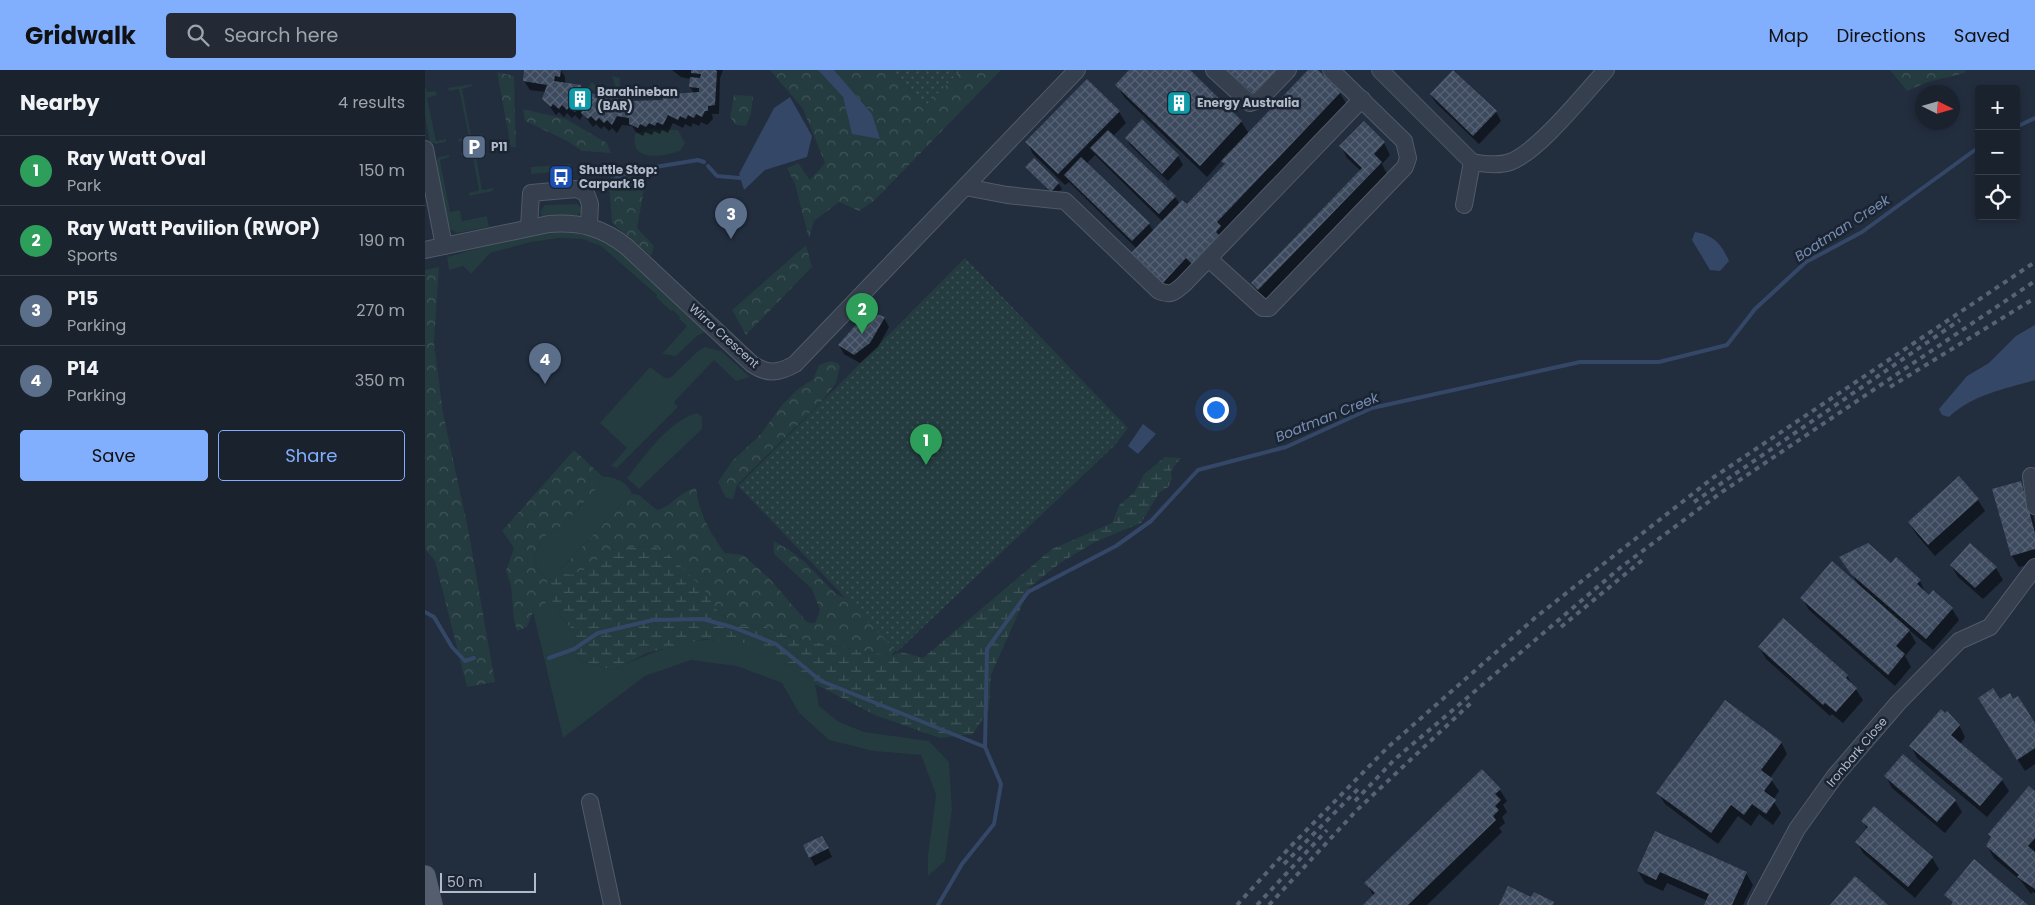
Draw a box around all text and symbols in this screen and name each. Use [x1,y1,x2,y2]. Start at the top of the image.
search box [166,13,516,58]
text: Gridwalk [25,19,136,52]
icon: search [184,21,212,49]
text: Search here [224,22,338,49]
text: Map [1769,23,1808,48]
text: Directions [1836,23,1926,48]
text: Saved [1954,23,2010,48]
place label: Barahineban (BAR) [597,83,678,114]
north arrow [1915,85,1960,130]
map controls [1975,85,2020,220]
button: + [1975,85,2020,130]
building icon: Barahineban (BAR) [567,86,593,112]
text: Nearby [20,88,100,117]
building icon: Energy Australia [1166,90,1192,116]
text: 4 results [338,91,405,114]
place label: Energy Australia [1197,94,1299,111]
button: − [1975,130,2020,175]
parking icon: P11 [461,134,487,160]
place label: P11 [491,138,508,155]
text: Ray Watt Oval [67,145,206,172]
text: 1 [33,159,39,182]
text: 150 m [359,159,405,182]
place label: Shuttle Stop: Carpark 16 [579,161,657,192]
bus stop icon: Shuttle Stop: Carpark 16 [548,164,574,190]
text: Park [67,174,101,197]
button: locate [1975,175,2020,220]
water label: Boatman Creek [1791,189,1894,266]
pin: 3 [715,198,747,239]
text: Ray Watt Pavilion (RWOP) [67,215,320,242]
text: 2 [31,229,41,252]
text: 190 m [359,229,405,252]
text: Sports [67,244,118,267]
text: P15 [67,285,98,312]
pin: 2 [846,293,878,334]
text: 3 [31,299,41,322]
text: 270 m [356,299,405,322]
street label: Wirra Crescent [686,299,763,372]
text: Parking [67,314,126,337]
pin: 4 [529,343,561,384]
text: P14 [67,355,99,382]
text: 4 [31,369,41,392]
text: 350 m [355,369,405,392]
text: Parking [67,384,126,407]
water label: Boatman Creek [1272,387,1382,447]
your location [1203,397,1229,423]
pin: 1 [910,424,942,465]
button: Save [20,430,208,481]
button: Share [218,430,405,481]
street label: Ironbark Close [1822,713,1891,790]
scale bar [440,870,536,893]
text: 50 m [447,872,483,892]

